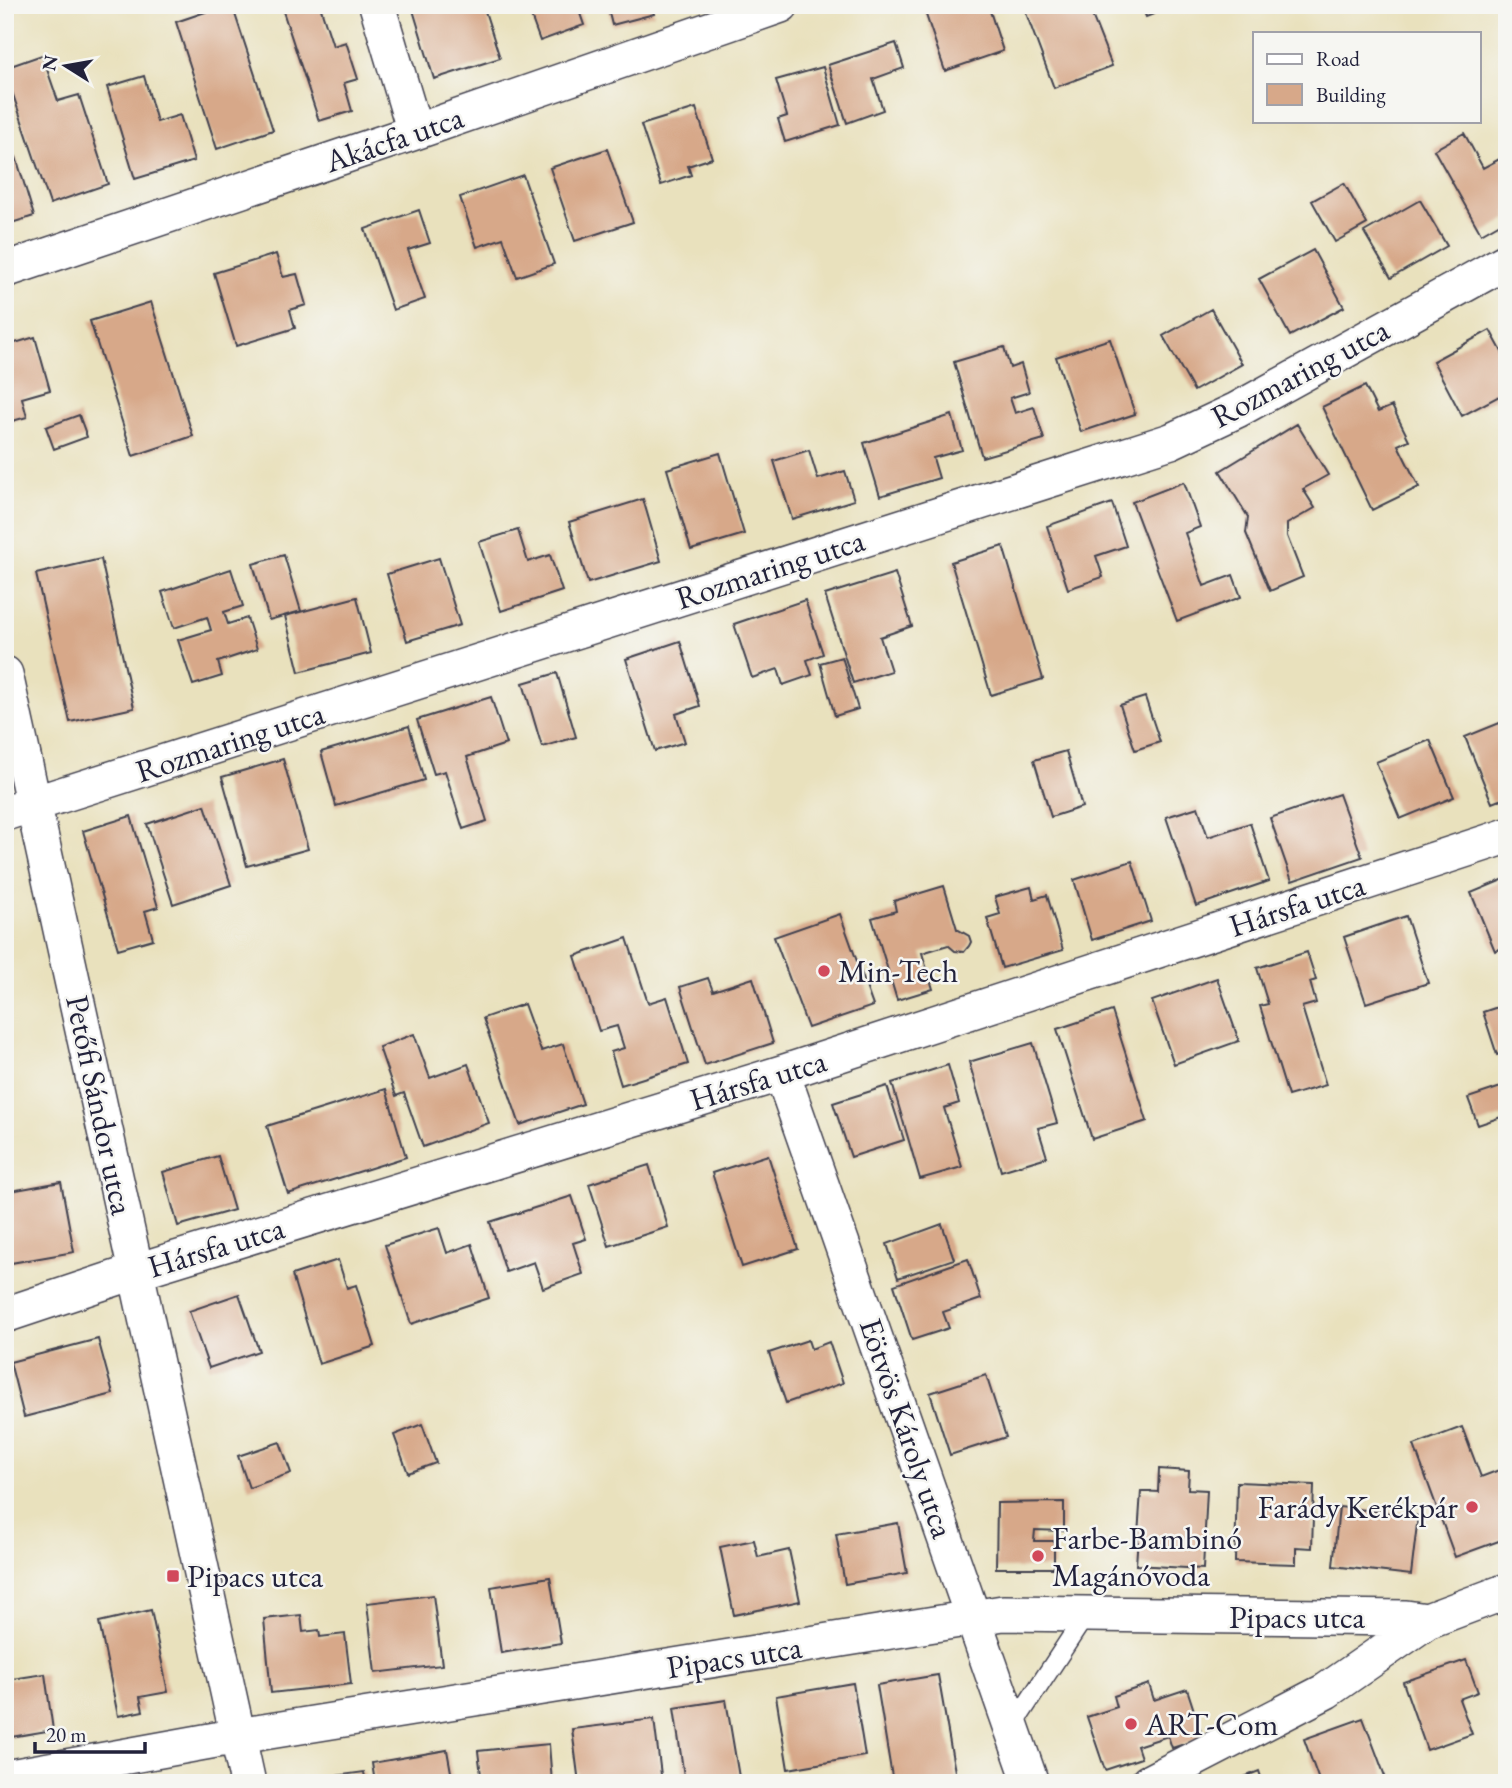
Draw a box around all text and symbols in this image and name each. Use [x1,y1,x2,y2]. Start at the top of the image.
north arrow [32,32,102,102]
legend [1253,32,1480,122]
text: Road [1316,45,1360,72]
text: N [36,52,64,73]
text: Building [1316,81,1386,108]
street label: Akácfa utca [318,96,469,183]
street label: Rozmaring utca [1204,308,1397,438]
street label: Rozmaring utca [670,519,870,619]
street label: Rozmaring utca [130,692,330,792]
street label: Hársfa utca [1224,863,1371,947]
place label: Min-Tech [838,950,958,992]
marker: Min-Tech [816,963,832,979]
street label: Petőfi Sándor utca [56,991,144,1219]
street label: Hársfa utca [685,1039,832,1121]
street label: Hársfa utca [143,1206,290,1288]
street label: Eötvös Károly utca [850,1312,964,1544]
place label: Farády Kerékpár [1258,1486,1458,1528]
marker: Farády Kerékpár [1464,1499,1480,1515]
place label: Farbe-Bambinó Magánóvoda [1052,1517,1242,1596]
marker: Farbe-Bambinó Magánóvoda [1030,1548,1046,1564]
place label: Pipacs utca [187,1555,323,1597]
marker: Pipacs utca [165,1568,181,1584]
street label: Pipacs utca [1229,1596,1365,1638]
street label: Pipacs utca [663,1626,805,1688]
place label: ART-Com [1144,1703,1279,1745]
scale bar [35,1711,145,1755]
marker: ART-Com [1123,1716,1139,1732]
text: 20 m [46,1721,87,1748]

